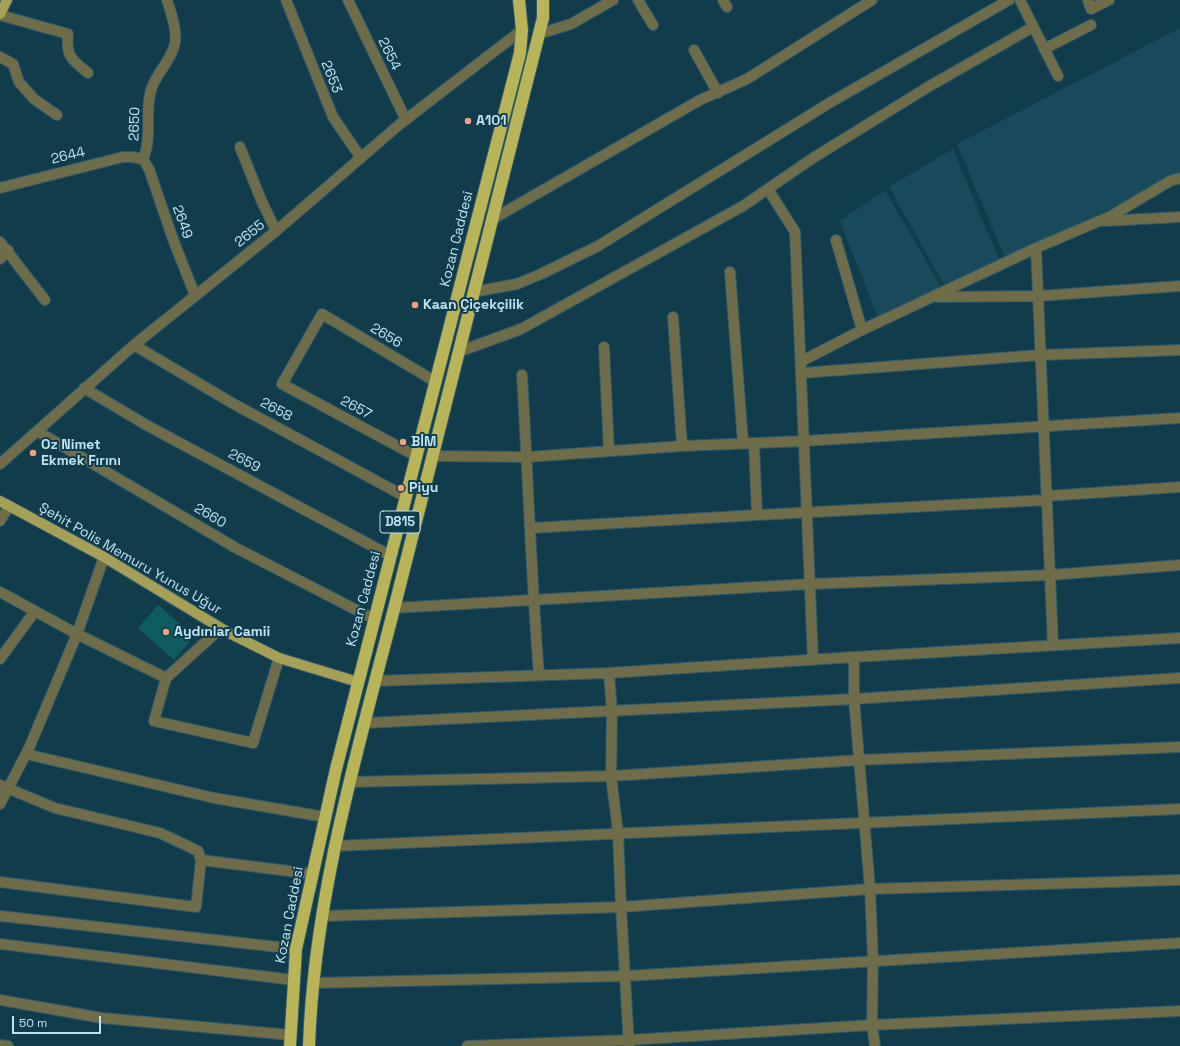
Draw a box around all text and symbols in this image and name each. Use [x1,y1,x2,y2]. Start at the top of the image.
street label: 2654 [374,35,404,73]
street label: 2653 [317,58,345,96]
street label: 2650 [126,107,144,141]
place label: A101 [476,113,507,129]
marker: A101 [463,116,473,126]
street label: 2644 [49,144,87,168]
street label: Kozan Caddesi [437,189,477,289]
street label: 2649 [168,203,196,241]
street label: 2655 [232,217,268,251]
place label: Kaan Çiçekçilik [423,297,524,313]
marker: Kaan Çiçekçilik [410,300,420,310]
street label: 2656 [367,320,405,352]
street label: 2657 [337,393,375,423]
street label: 2658 [257,395,295,425]
place label: BİM [411,434,436,450]
place label: Oz Nimet Ekmek Fırını [41,437,121,470]
marker: BİM [398,437,408,447]
street label: 2659 [225,446,263,476]
marker: Oz Nimet Ekmek Fırını [28,448,38,458]
place label: Piyu [409,480,438,496]
marker: Piyu [396,483,406,493]
street label: Şehit Polis Memuru Yunus Uğur [36,500,224,618]
street label: 2660 [191,500,229,532]
road number: D815 [380,511,420,533]
street label: Kozan Caddesi [343,549,385,649]
place label: Aydınlar Camii [174,624,270,640]
marker: Aydınlar Camii [161,627,171,637]
street label: Kozan Caddesi [272,865,308,965]
scale bar [14,1008,103,1034]
text: 50 m [19,1015,47,1031]

